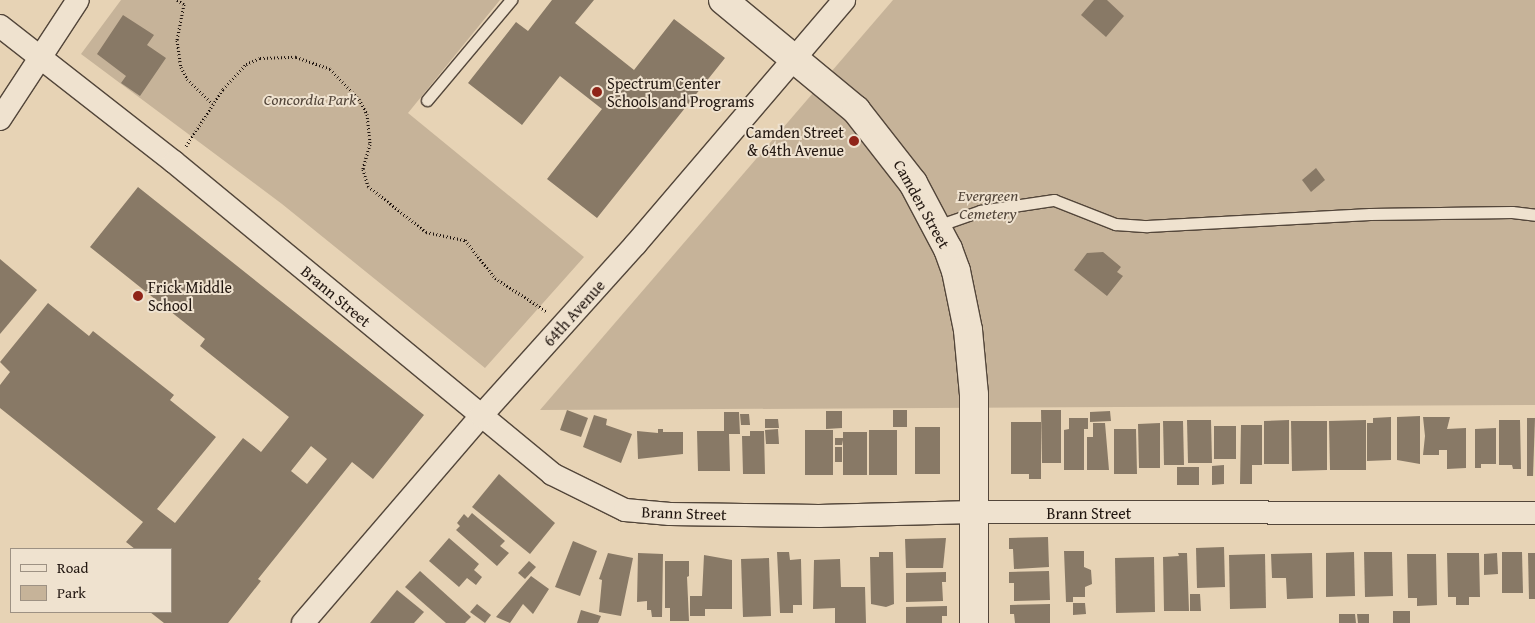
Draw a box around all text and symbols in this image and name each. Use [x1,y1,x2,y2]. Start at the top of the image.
place label: Spectrum Center Schools and Programs [607,73,754,111]
marker: Spectrum Center Schools and Programs [591,86,603,98]
park label: Concordia Park [264,89,356,109]
place label: Camden Street & 64th Avenue [746,122,844,160]
marker: Camden Street & 64th Avenue [848,135,860,147]
street label: Camden Street [890,156,954,252]
park label: Evergreen Cemetery [958,185,1018,223]
street label: Brann Street [297,261,375,331]
street label: 64th Avenue [539,276,609,350]
place label: Frick Middle School [148,277,232,315]
marker: Frick Middle School [132,290,144,302]
street label: Brann Street [641,502,727,524]
street label: Brann Street [1046,503,1132,523]
legend [10,548,172,613]
text: Road [57,557,88,578]
text: Park [57,582,86,603]

